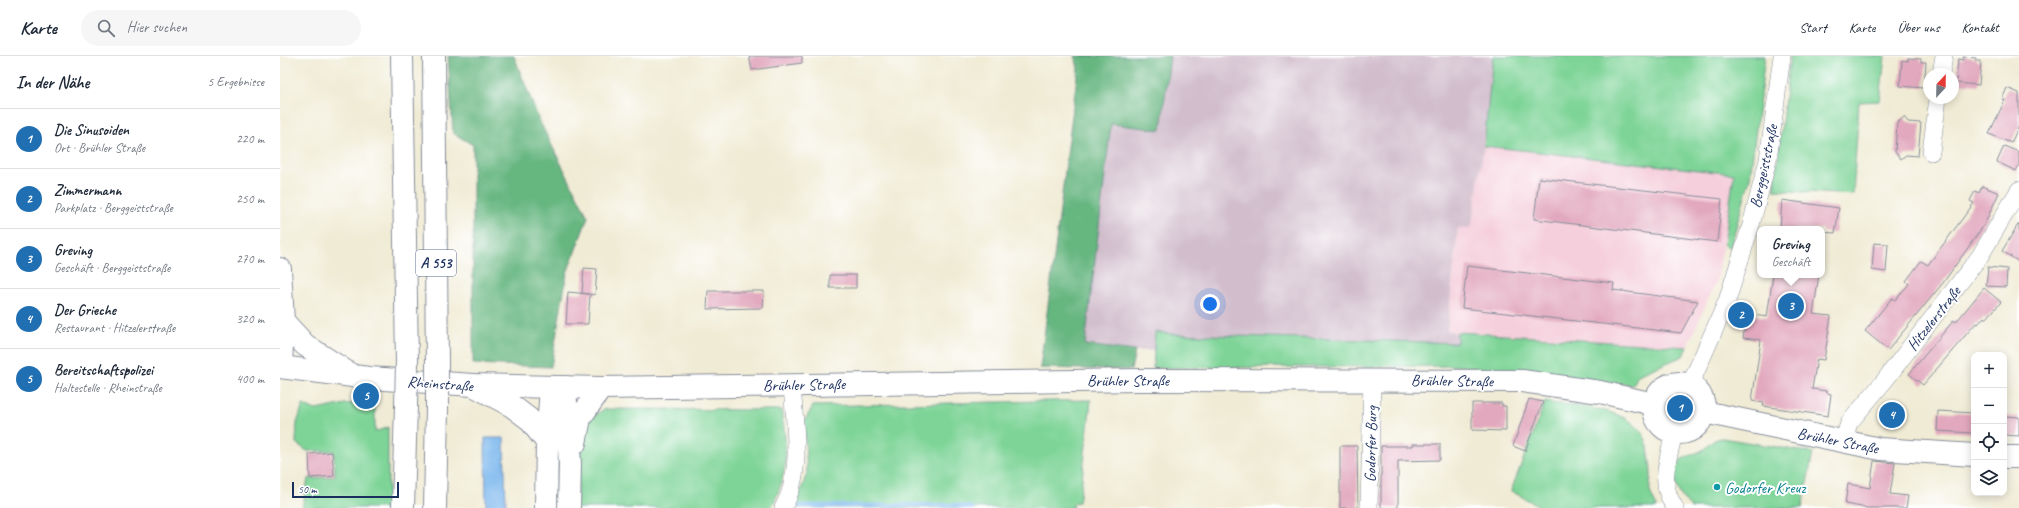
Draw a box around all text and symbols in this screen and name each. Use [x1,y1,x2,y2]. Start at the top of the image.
search box [81,10,361,46]
text: Karte [20,16,57,40]
icon: search [95,17,117,39]
text: Hier suchen [127,18,187,37]
text: Start [1799,19,1827,36]
text: Karte [1849,19,1875,36]
text: Über uns [1897,19,1939,36]
text: Kontakt [1961,19,1999,36]
north arrow [1923,68,1959,104]
text: In der Nähe [16,72,89,93]
text: 5 Ergebnisse [208,74,264,90]
text: Die Sinusoiden [54,121,129,140]
street label: Berggeiststraße [1745,121,1783,210]
text: 1 [26,131,32,147]
text: 220 m [236,131,264,147]
text: Ort · Brühler Straße [54,140,145,156]
text: Zimmermann [54,181,122,200]
text: 2 [26,191,32,207]
text: 250 m [236,191,264,207]
text: Parkplatz · Berggeiststraße [54,200,173,216]
popup [1757,226,1825,278]
text: Greving [1772,235,1810,254]
text: Greving [54,241,92,260]
road number: A 553 [416,250,456,276]
text: 3 [26,251,32,267]
text: 270 m [236,251,264,267]
text: Geschäft [1772,254,1810,270]
text: Geschäft · Berggeiststraße [54,260,170,276]
street label: Hitzelerstraße [1902,281,1966,355]
pin: 3 [1778,291,1804,321]
your location [1200,294,1220,314]
pin: 2 [1728,300,1754,330]
text: Der Grieche [54,301,116,320]
text: 4 [26,311,32,327]
text: 320 m [236,311,264,327]
text: Restaurant · Hitzelerstraße [54,320,175,336]
map controls [1971,352,2007,496]
button: + [1971,352,2007,388]
text: Bereitschaftspolizei [54,361,153,380]
street label: Brühler Straße [1411,370,1495,392]
text: 5 [26,371,32,387]
text: 400 m [236,371,264,387]
street label: Brühler Straße [1087,371,1171,391]
street label: Rheinstraße [406,372,475,396]
street label: Brühler Straße [763,374,847,396]
text: Haltestelle · Rheinstraße [54,380,162,396]
pin: 5 [353,381,379,411]
button: − [1971,388,2007,424]
pin: 1 [1667,393,1693,423]
pin: 4 [1879,400,1905,430]
street label: Godorfer Burg [1360,404,1382,482]
street label: Brühler Straße [1796,423,1882,459]
button: locate [1971,424,2007,460]
button: layers [1971,460,2007,496]
place label: Godorfer Kreuz [1725,478,1806,498]
scale bar [292,480,399,499]
text: 50 m [298,482,317,496]
marker: Godorfer Kreuz [1712,482,1722,492]

